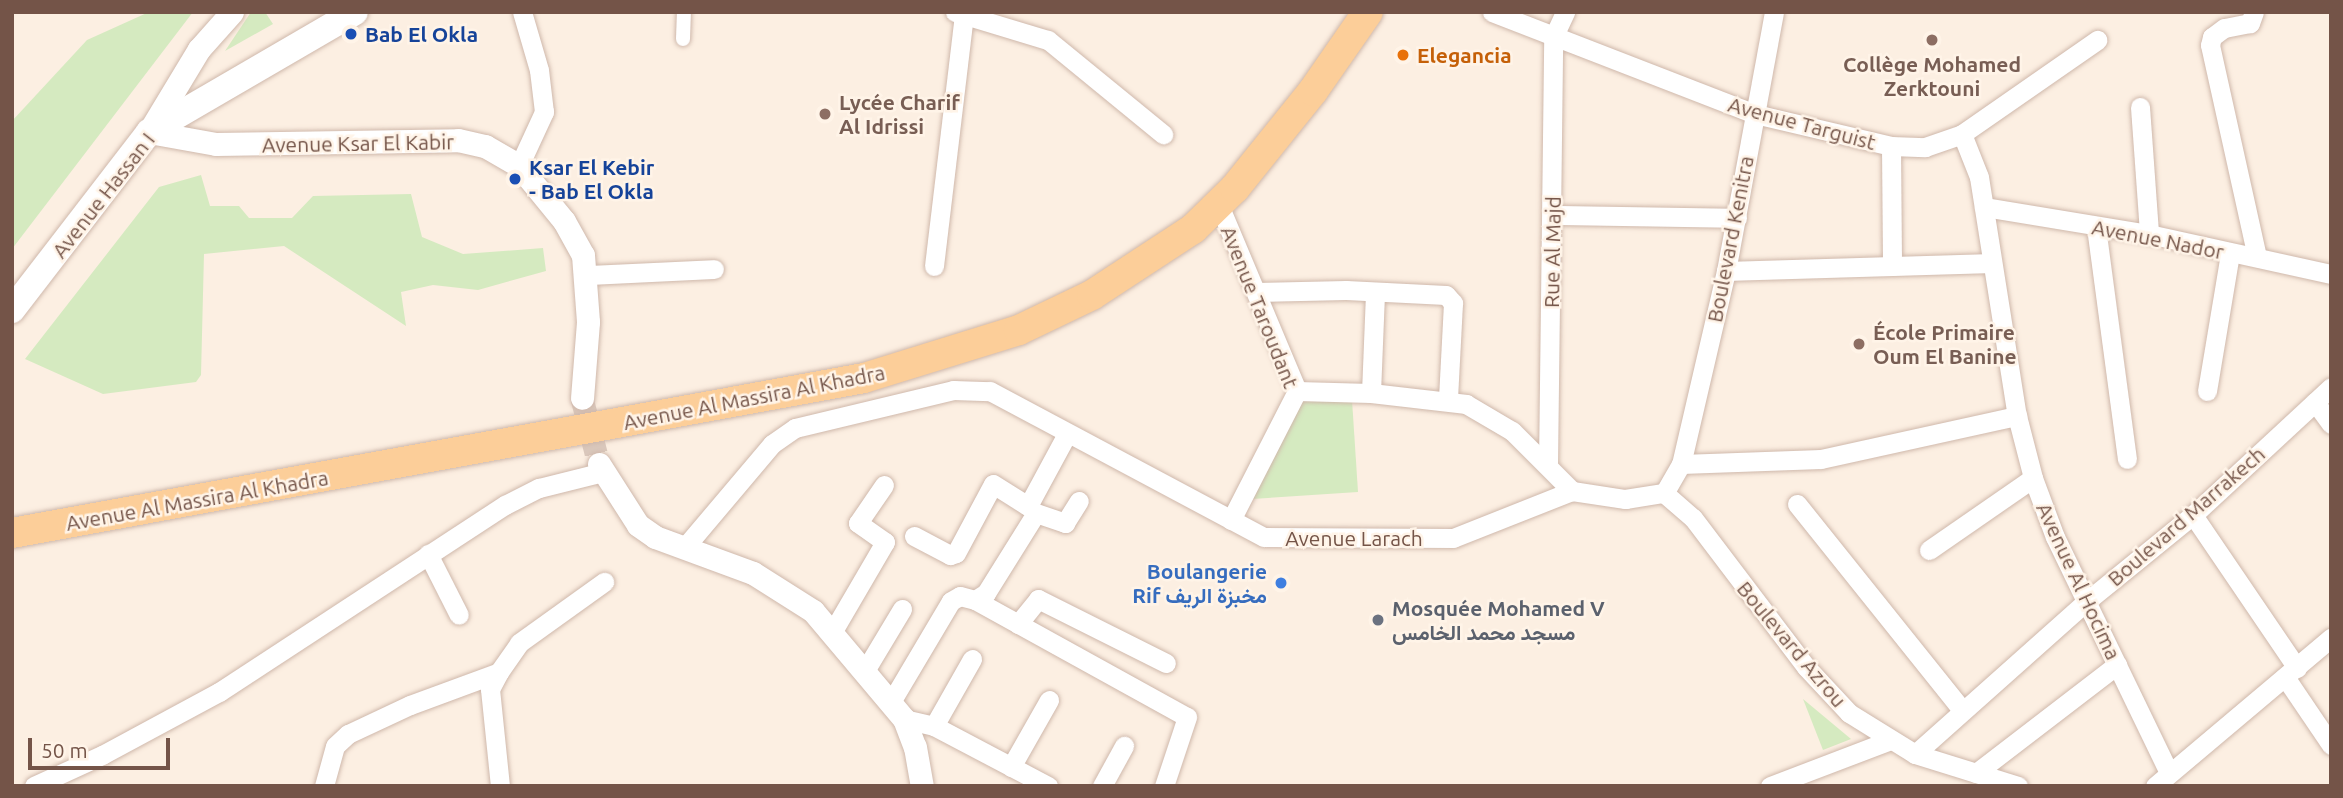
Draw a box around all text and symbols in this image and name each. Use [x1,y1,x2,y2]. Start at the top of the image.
place label: Bab El Okla [365,21,478,47]
marker: Bab El Okla [343,26,359,42]
marker: Collège Mohamed Zerktouni [1924,32,1940,48]
place label: Elegancia [1417,42,1512,68]
marker: Elegancia [1395,47,1411,63]
place label: Collège Mohamed Zerktouni [1843,51,2021,101]
place label: Lycée Charif Al Idrissi [839,89,960,139]
street label: Avenue Targuist [1725,91,1879,155]
marker: Lycée Charif Al Idrissi [817,106,833,122]
street label: Avenue Hassan I [46,127,160,263]
street label: Avenue Ksar El Kabir [262,129,454,157]
place label: Ksar El Kebir - Bab El Okla [529,154,654,204]
street label: Boulevard Kenitra [1702,154,1758,324]
marker: Ksar El Kebir - Bab El Okla [507,171,523,187]
street label: Rue Al Majd [1538,196,1566,308]
street label: Avenue Nador [2090,214,2226,264]
street label: Avenue Taroudant [1216,222,1304,392]
place label: École Primaire Oum El Banine [1873,319,2017,369]
marker: École Primaire Oum El Banine [1851,336,1867,352]
street label: Avenue Al Massira Al Khadra [621,359,887,435]
street label: Boulevard Marrakech [2102,441,2270,591]
street label: Avenue Al Massira Al Khadra [64,464,330,536]
street label: Avenue Al Hocima [2032,499,2126,663]
street label: Avenue Larach [1285,525,1423,551]
place label: Boulangerie Rif مخبزة الريف [1132,558,1267,608]
marker: Boulangerie Rif مخبزة الريف [1273,575,1289,591]
street label: Boulevard Azrou [1732,576,1852,712]
place label: Mosquée Mohamed V مسجد محمد الخامس [1392,595,1605,645]
marker: Mosquée Mohamed V مسجد محمد الخامس [1370,612,1386,628]
scale bar [32,724,173,768]
text: 50 m [41,738,88,762]

